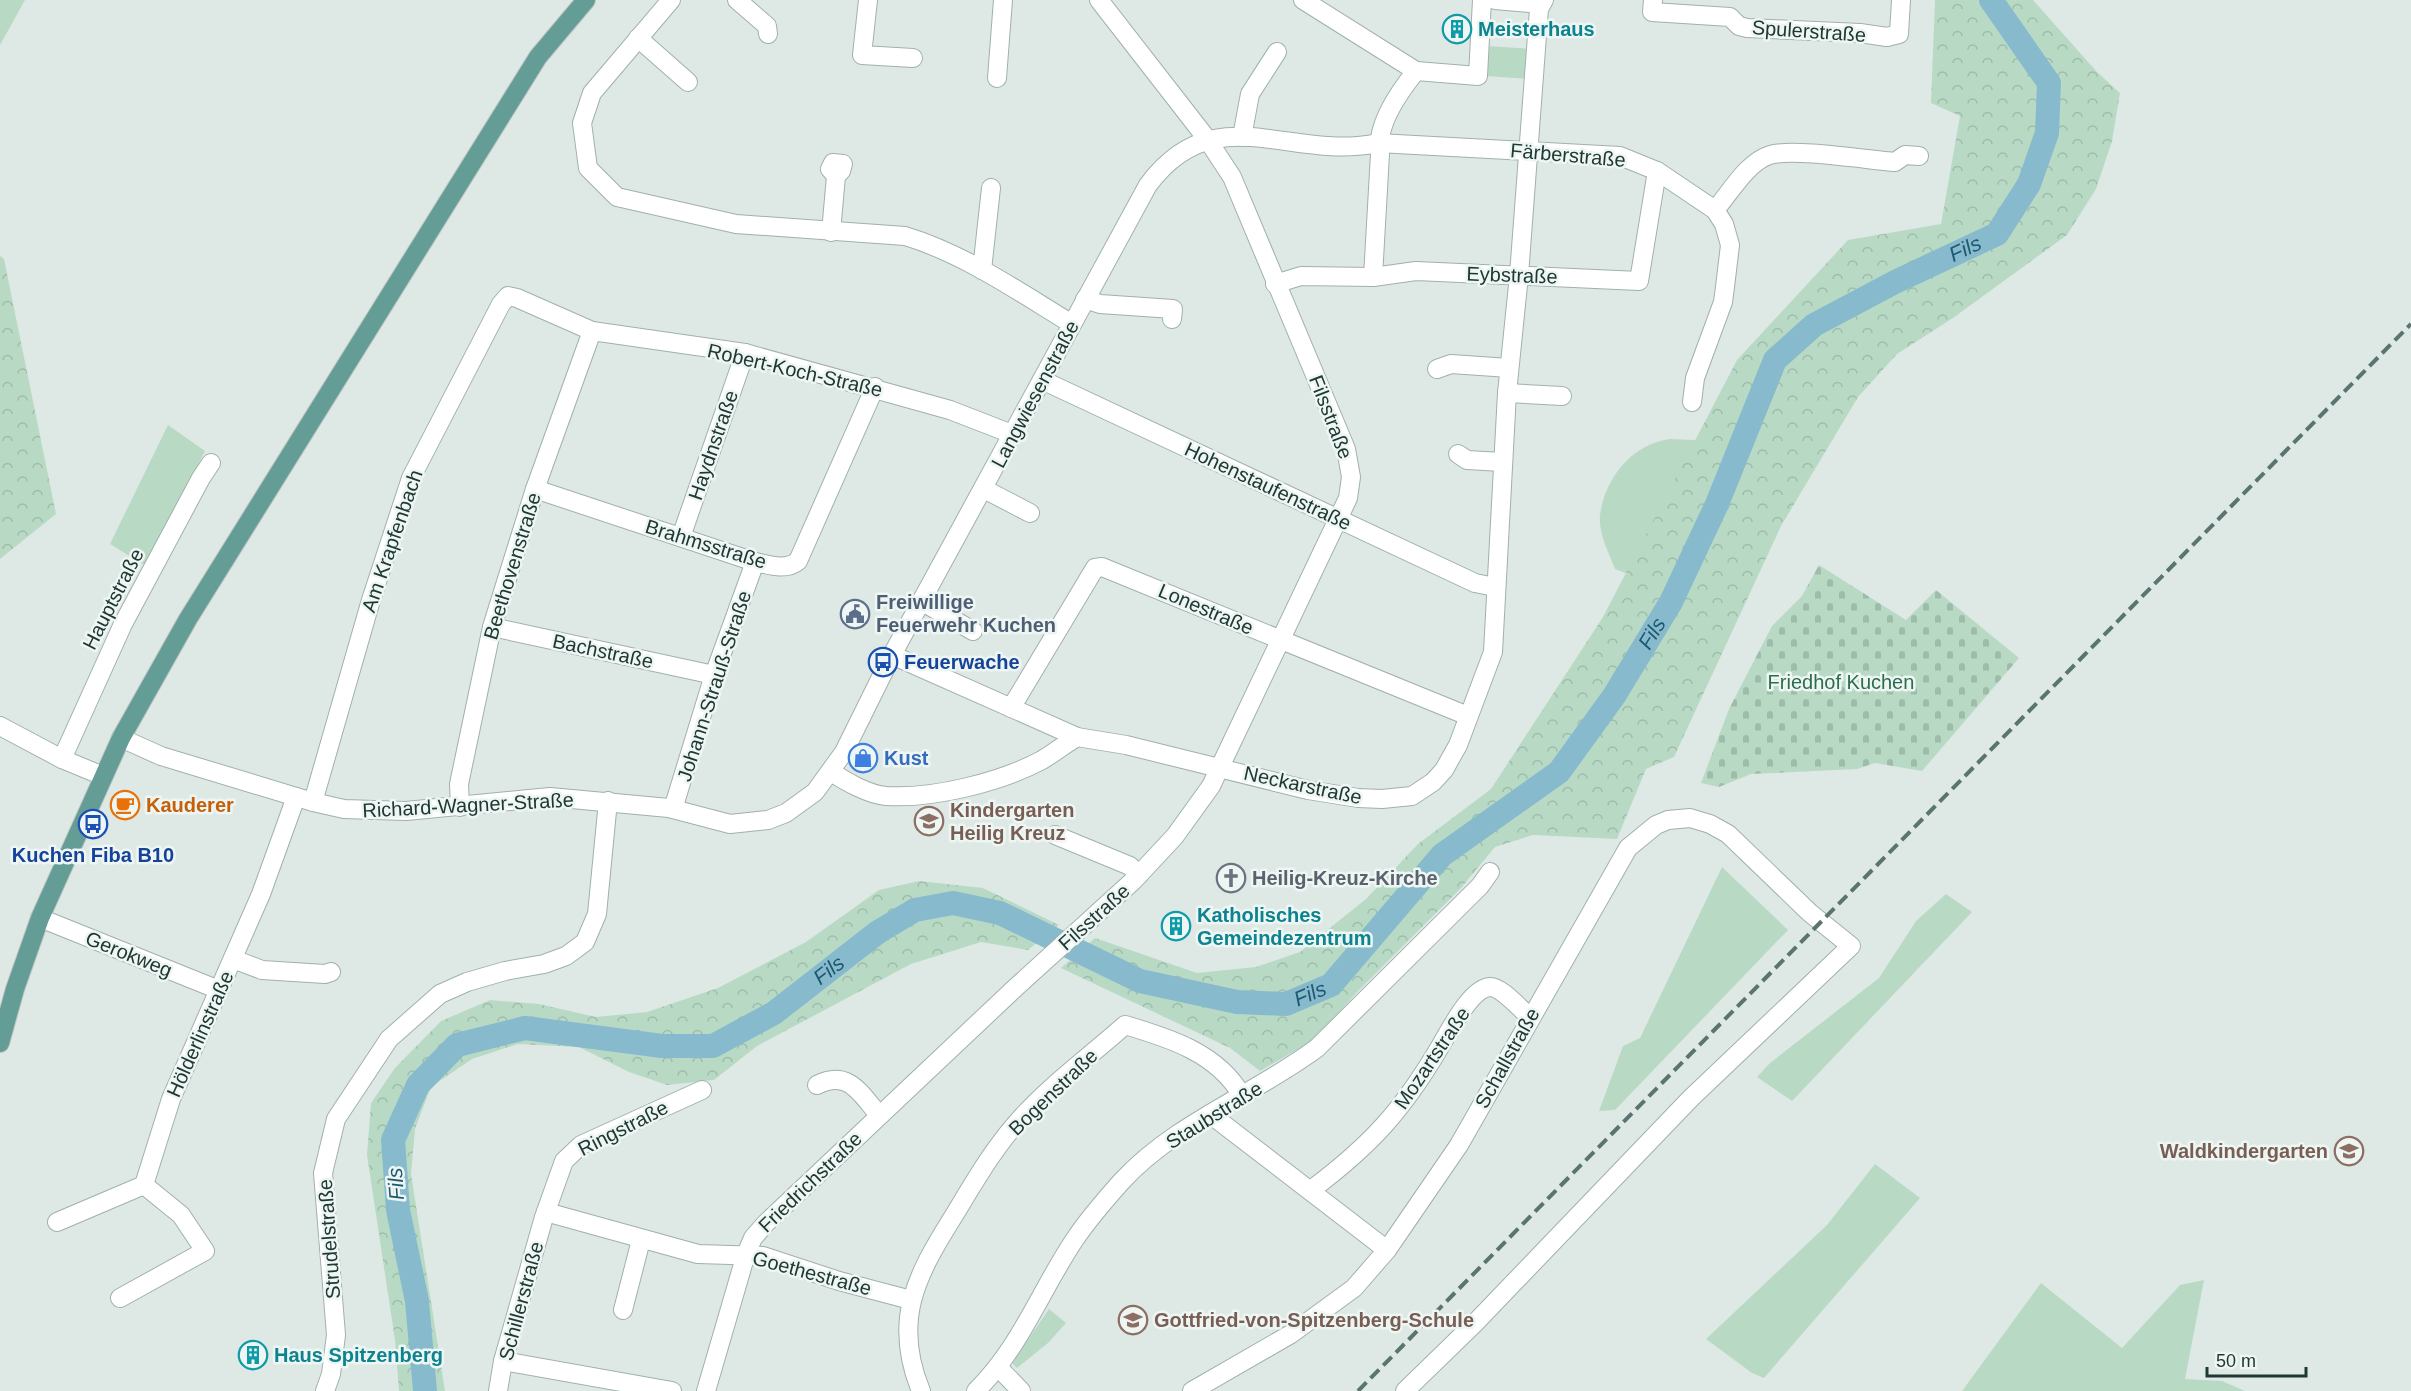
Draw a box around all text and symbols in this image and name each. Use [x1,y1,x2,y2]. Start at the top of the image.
building icon: Meisterhaus [1441,13,1473,45]
street label: Spulerstraße [1751,16,1867,46]
place label: Meisterhaus [1478,18,1595,40]
street label: Färberstraße [1509,139,1627,171]
water label: Fils [1945,231,1985,266]
street label: Eybstraße [1466,262,1558,288]
street label: Langwiesenstraße [987,317,1083,471]
street label: Robert-Koch-Straße [705,339,885,401]
street label: Filsstraße [1305,372,1357,462]
street label: Haydnstraße [684,387,742,503]
street label: Hohenstaufenstraße [1181,438,1355,534]
street label: Am Krapfenbach [357,467,427,615]
street label: Beethovenstraße [479,490,545,642]
street label: Brahmsstraße [643,515,769,573]
street label: Hauptstraße [78,545,148,653]
street label: Lonestraße [1155,579,1257,639]
street label: Johann-Strauß-Straße [673,588,755,784]
place label: Freiwillige Feuerwehr Kuchen [876,591,1056,636]
public building icon: Freiwillige Feuerwehr Kuchen [839,598,871,630]
water label: Fils [1633,613,1670,653]
street label: Bachstraße [551,630,655,672]
bus stop icon: Feuerwache [867,646,899,678]
place label: Feuerwache [904,651,1020,673]
park label: Friedhof Kuchen [1768,671,1914,693]
shop icon: Kust [847,742,879,774]
place label: Kust [884,747,929,769]
street label: Neckarstraße [1242,762,1364,808]
street label: Richard-Wagner-Straße [362,788,574,822]
cafe icon: Kauderer [109,789,141,821]
place label: Kauderer [146,794,234,816]
place label: Kindergarten Heilig Kreuz [950,799,1074,844]
school or university icon: Kindergarten Heilig Kreuz [913,805,945,837]
bus stop icon: Kuchen Fiba B10 [77,808,109,840]
place label: Kuchen Fiba B10 [12,844,174,866]
church icon: Heilig-Kreuz-Kirche [1215,862,1247,894]
place label: Heilig-Kreuz-Kirche [1252,867,1438,889]
street label: Filsstraße [1054,879,1134,955]
place label: Katholisches Gemeindezentrum [1197,904,1371,949]
building icon: Katholisches Gemeindezentrum [1160,910,1192,942]
street label: Gerokweg [83,927,175,981]
water label: Fils [809,950,849,989]
street label: Hölderlinstraße [162,968,238,1100]
water label: Fils [1290,976,1330,1010]
street label: Mozartstraße [1390,1003,1474,1113]
street label: Schallstraße [1470,1004,1544,1112]
street label: Bogenstraße [1004,1044,1102,1140]
street label: Staubstraße [1162,1077,1266,1153]
street label: Ringstraße [574,1096,672,1160]
street label: Friedrichstraße [754,1127,866,1237]
school or university icon: Waldkindergarten [2333,1135,2365,1167]
place label: Waldkindergarten [2160,1140,2328,1162]
water label: Fils [383,1166,408,1201]
street label: Strudelstraße [314,1178,344,1300]
street label: Schillerstraße [495,1239,547,1363]
street label: Goethestraße [750,1247,874,1299]
school or university icon: Gottfried-von-Spitzenberg-Schule [1117,1304,1149,1336]
place label: Gottfried-von-Spitzenberg-Schule [1154,1309,1474,1331]
building icon: Haus Spitzenberg [237,1339,269,1371]
scale bar [2207,1340,2306,1378]
place label: Haus Spitzenberg [274,1344,443,1366]
text: 50 m [2216,1351,2256,1371]

